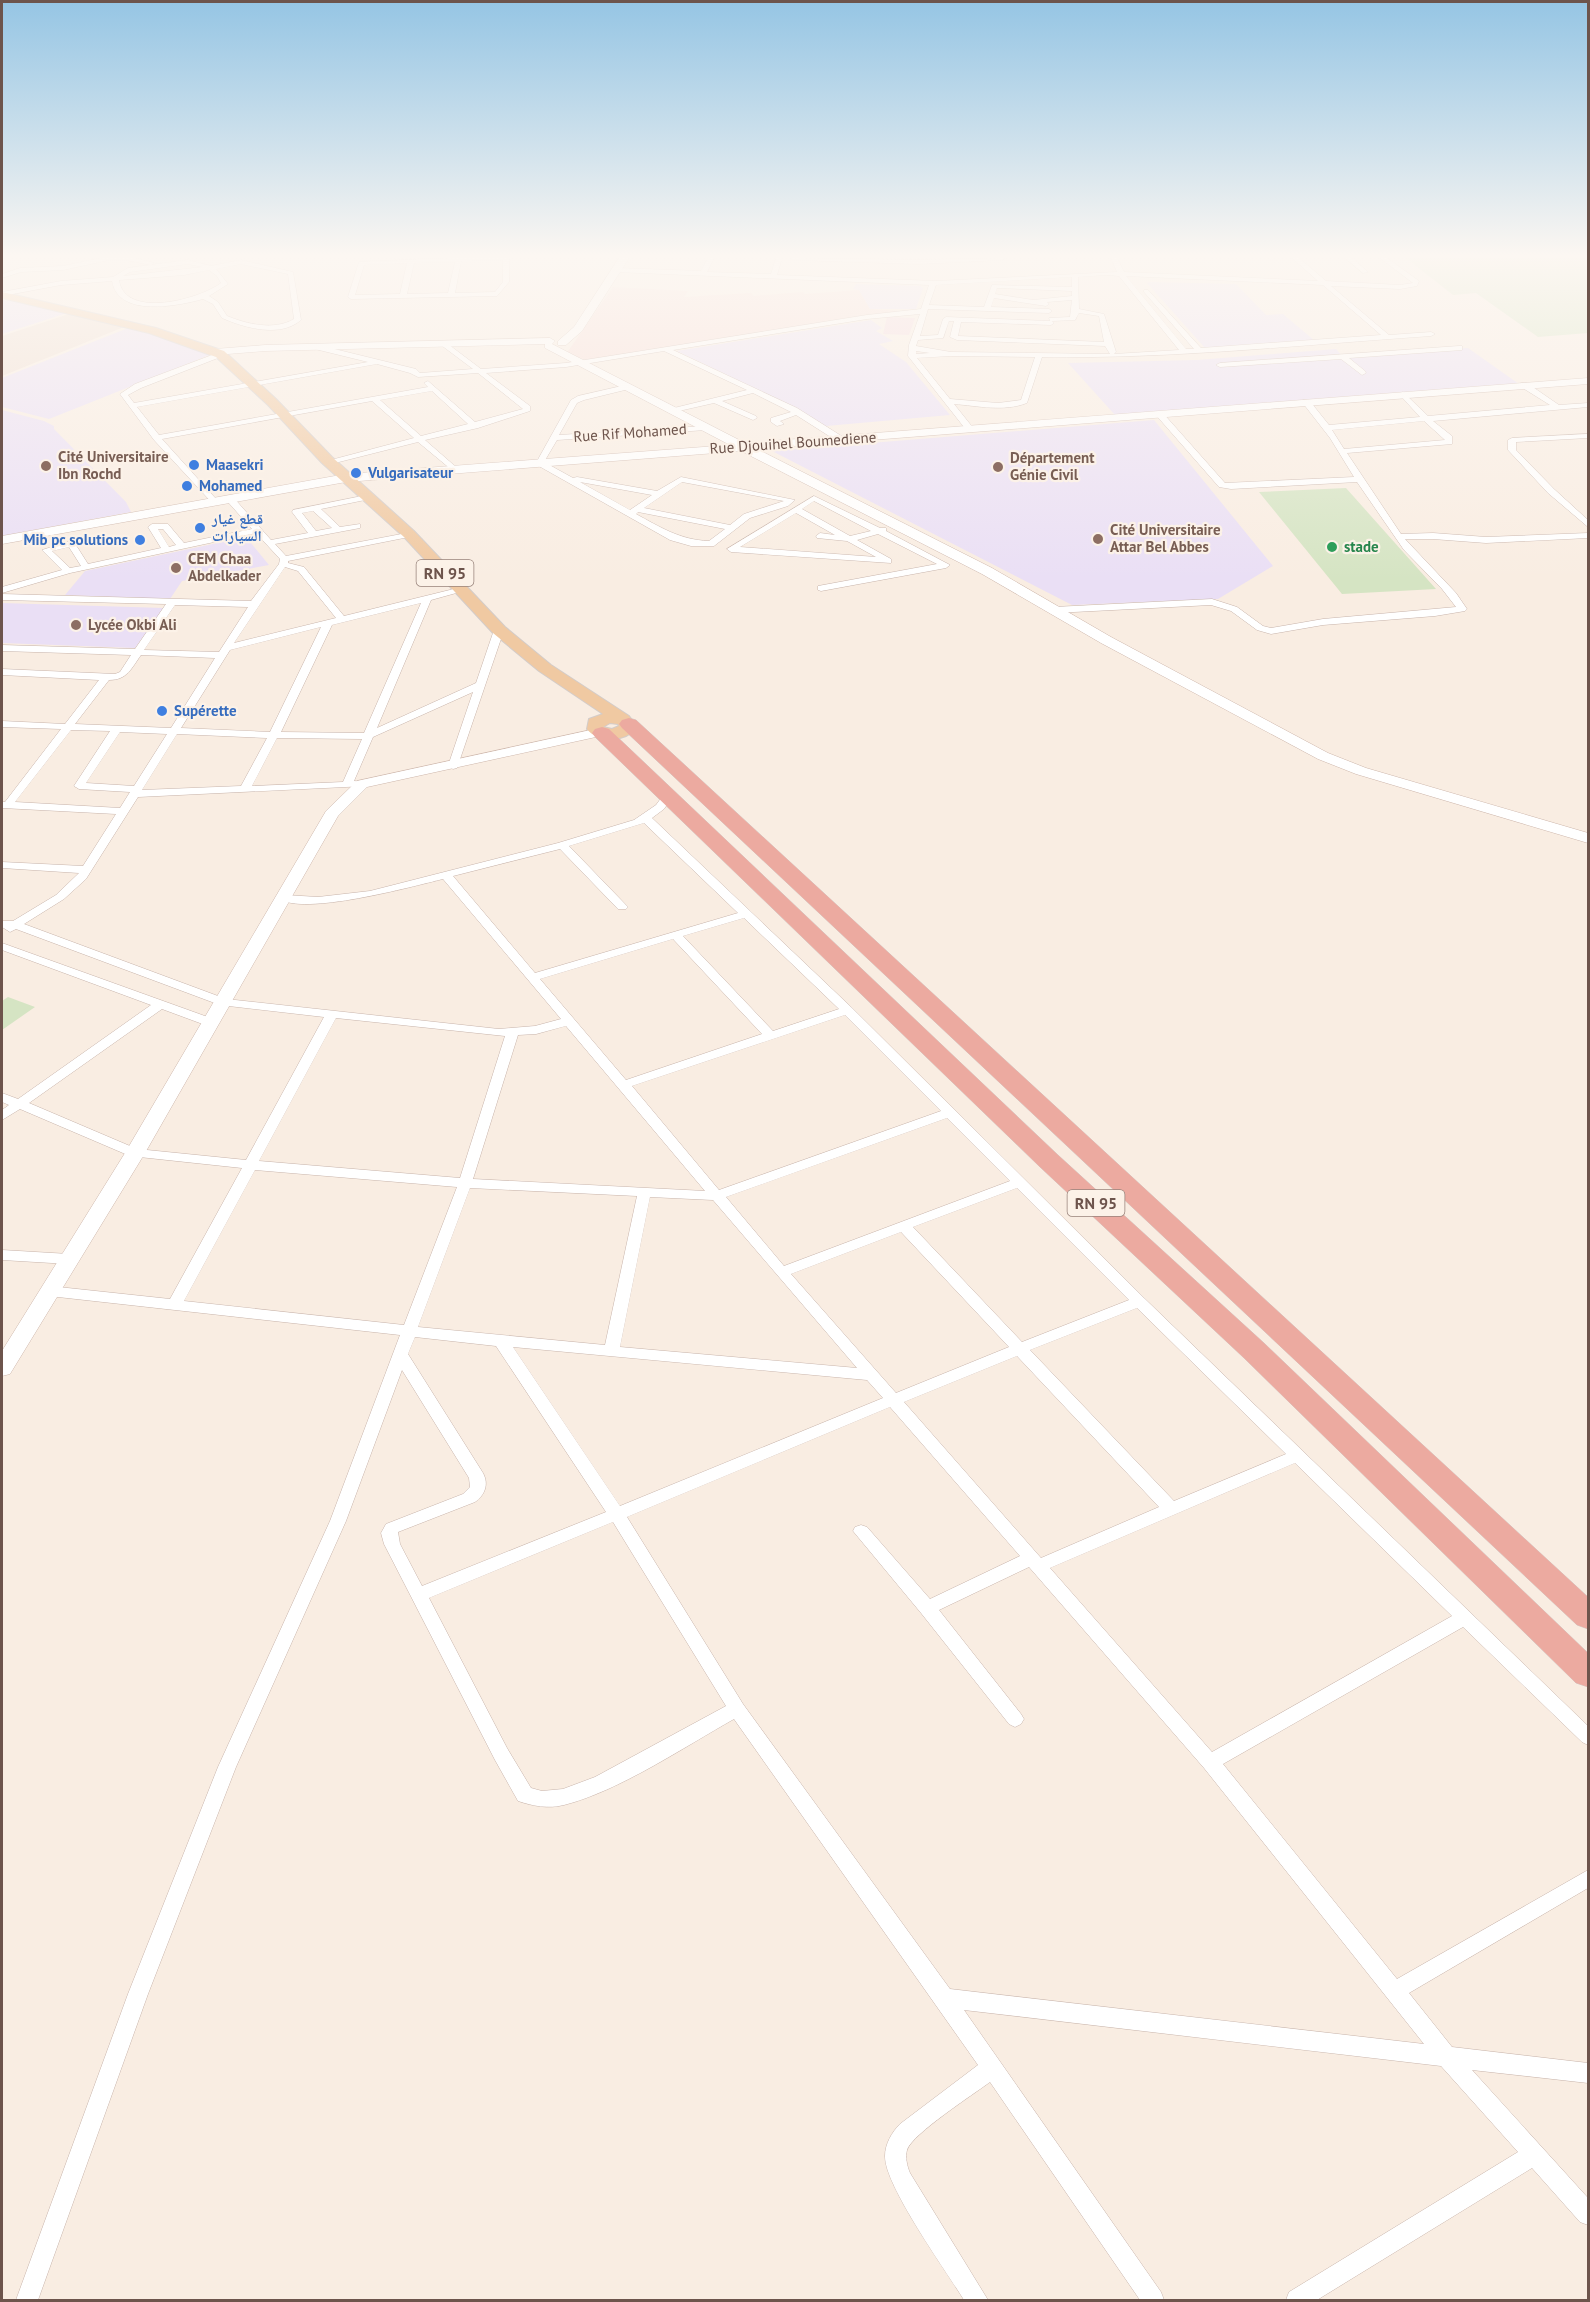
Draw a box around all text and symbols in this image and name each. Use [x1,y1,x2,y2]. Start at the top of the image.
street label: Rue Rif Mohamed [573,419,687,446]
street label: Rue Djouihel Boumediene [709,427,877,458]
place label: Cité Universitaire Ibn Rochd [58,447,169,483]
place label: Département Génie Civil [1010,448,1095,484]
place label: Maasekri [206,455,264,474]
marker: Maasekri [187,458,201,472]
marker: Cité Universitaire Ibn Rochd [39,459,53,473]
marker: Département Génie Civil [991,460,1005,474]
place label: Vulgarisateur [367,463,454,482]
marker: Vulgarisateur [349,466,363,480]
place label: Mohamed [199,476,262,495]
marker: Mohamed [180,479,194,493]
place label: قطع غيار السيارات [211,509,263,545]
place label: Cité Universitaire Attar Bel Abbes [1110,520,1221,556]
marker: قطع غيار السيارات [193,521,207,535]
place label: Mib pc solutions [23,530,128,549]
marker: Cité Universitaire Attar Bel Abbes [1091,532,1105,546]
marker: Mib pc solutions [133,533,147,547]
place label: stade [1344,537,1379,556]
marker: stade [1325,540,1339,554]
place label: CEM Chaa Abdelkader [188,549,262,585]
road number: RN 95 [416,560,474,586]
marker: CEM Chaa Abdelkader [169,561,183,575]
place label: Lycée Okbi Ali [88,615,177,634]
marker: Lycée Okbi Ali [69,618,83,632]
place label: Supérette [174,701,237,720]
marker: Supérette [155,704,169,718]
road number: RN 95 [1068,1190,1124,1216]

